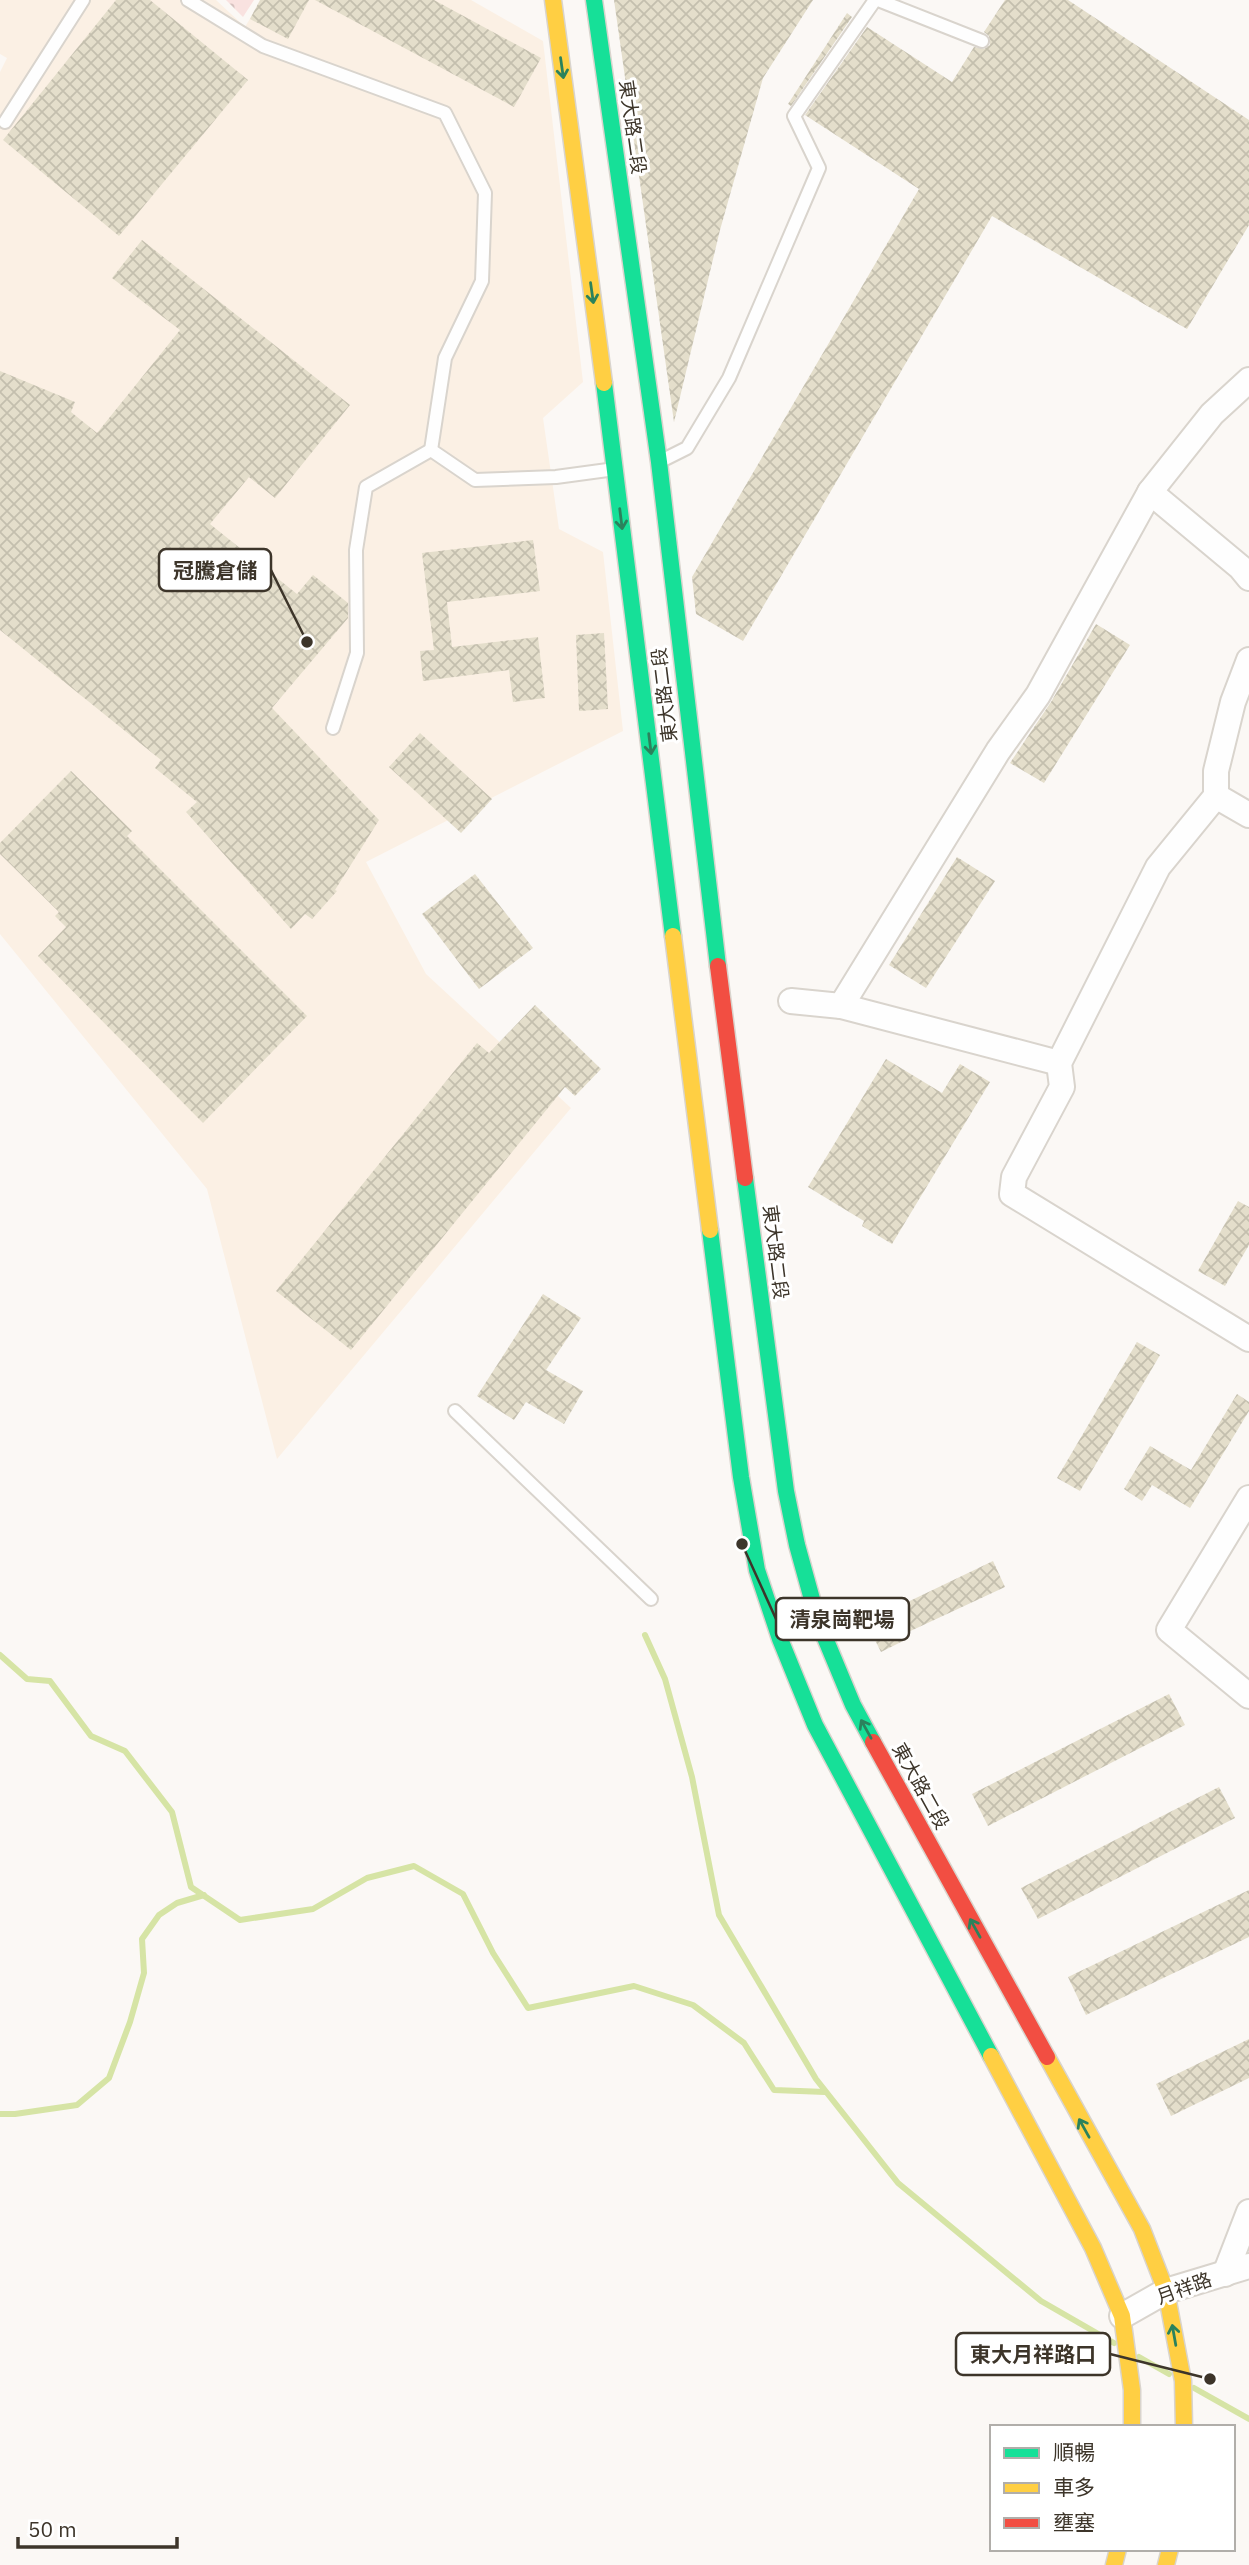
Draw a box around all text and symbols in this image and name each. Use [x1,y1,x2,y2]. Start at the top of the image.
one-way arrow [555,56,568,79]
street label: 東大路二段 [615,78,651,176]
one-way arrow [585,281,598,304]
one-way arrow [615,507,628,530]
callout: 冠騰倉儲 [159,549,271,591]
text: 冠騰倉儲 [173,556,257,584]
street label: 東大路二段 [646,646,682,744]
one-way arrow [643,733,656,755]
street label: 東大路二段 [758,1203,794,1301]
callout: 清泉崗靶場 [776,1598,909,1640]
text: 清泉崗靶場 [790,1605,895,1633]
one-way arrow [859,1719,873,1739]
street label: 東大路二段 [887,1739,955,1833]
one-way arrow [968,1919,982,1939]
one-way arrow [1077,2118,1091,2139]
street label: 月祥路 [1153,2267,1215,2309]
one-way arrow [1167,2324,1181,2347]
callout: 東大月祥路口 [956,2333,1110,2375]
text: 東大月祥路口 [970,2340,1096,2368]
legend [990,2425,1235,2551]
text: 順暢 [1053,2438,1095,2466]
text: 車多 [1053,2473,1095,2501]
scale bar [18,2506,177,2550]
text: 壅塞 [1053,2508,1095,2536]
text: 50 m [28,2515,77,2543]

